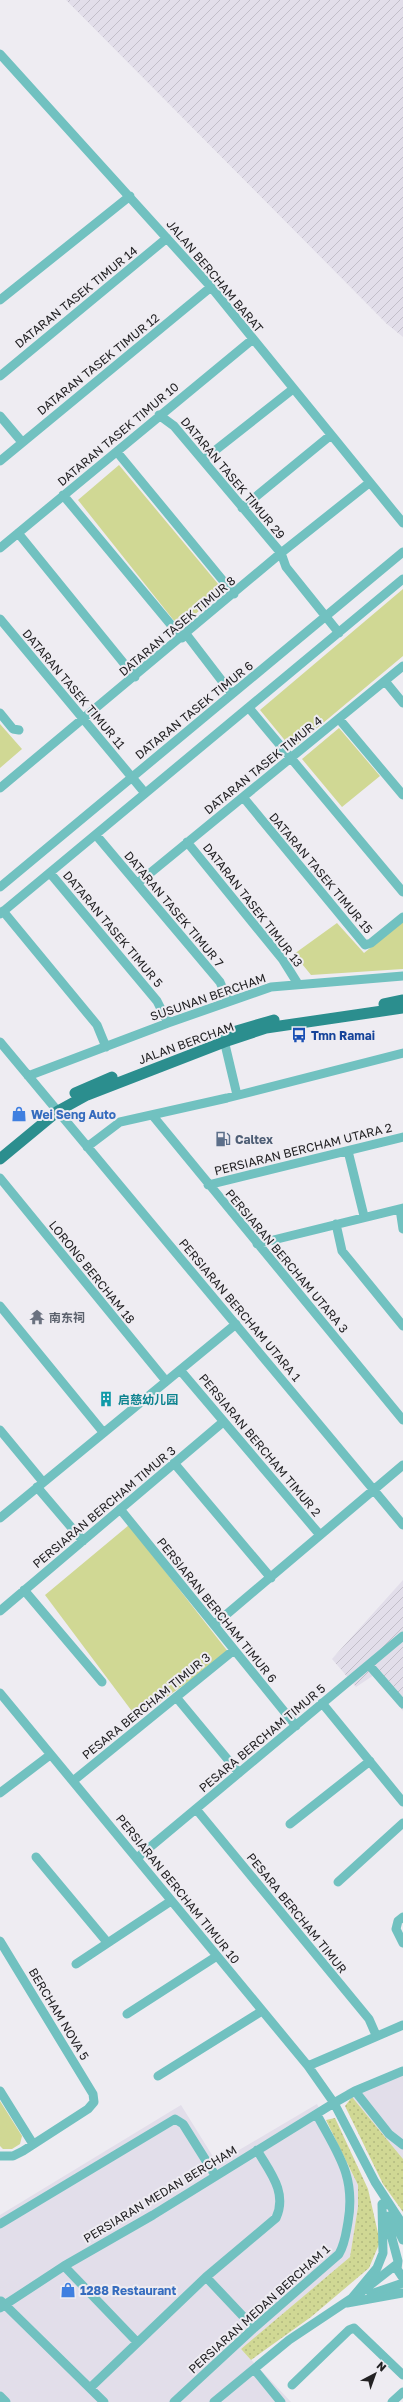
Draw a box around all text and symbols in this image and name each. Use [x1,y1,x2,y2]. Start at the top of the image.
street label: JALAN BERCHAM BARAT [163,217,267,336]
street label: DATARAN TASEK TIMUR 14 [12,243,140,351]
street label: DATARAN TASEK TIMUR 12 [34,310,162,418]
street label: DATARAN TASEK TIMUR 10 [54,379,182,489]
street label: DATARAN TASEK TIMUR 29 [178,414,288,542]
street label: DATARAN TASEK TIMUR 8 [116,573,238,679]
street label: DATARAN TASEK TIMUR 11 [19,626,129,752]
street label: DATARAN TASEK TIMUR 6 [132,658,256,762]
street label: DATARAN TASEK TIMUR 4 [201,713,325,817]
street label: DATARAN TASEK TIMUR 15 [266,810,376,936]
street label: DATARAN TASEK TIMUR 13 [200,840,306,970]
street label: DATARAN TASEK TIMUR 7 [121,848,227,970]
street label: DATARAN TASEK TIMUR 5 [60,868,166,990]
street label: SUSUNAN BERCHAM [148,970,268,1024]
street label: JALAN BERCHAM [136,1019,236,1067]
bus stop icon: Tmn Ramai [290,1026,308,1044]
place label: Tmn Ramai [311,1028,375,1043]
shop icon: Wei Seng Auto [10,1105,28,1123]
place label: Wei Seng Auto [31,1107,116,1122]
street label: PERSIARAN BERCHAM UTARA 2 [213,1120,394,1178]
fuel station icon: Caltex [214,1130,232,1148]
place label: Caltex [235,1132,273,1147]
street label: PERSIARAN BERCHAM UTARA 3 [222,1186,352,1336]
street label: LORONG BERCHAM 18 [46,1217,138,1327]
street label: PERSIARAN BERCHAM UTARA 1 [176,1236,304,1385]
temple icon: 南东祠 [28,1308,46,1326]
place label: 南东祠 [49,1310,85,1325]
street label: PERSIARAN BERCHAM TIMUR 2 [196,1371,324,1519]
building icon: 启慈幼儿园 [97,1390,115,1408]
place label: 启慈幼儿园 [118,1392,178,1407]
street label: PERSIARAN BERCHAM TIMUR 3 [30,1443,178,1571]
street label: PERSIARAN BERCHAM TIMUR 6 [154,1535,280,1685]
street label: PESARA BERCHAM TIMUR 3 [79,1650,213,1762]
street label: PESARA BERCHAM TIMUR 5 [196,1681,328,1795]
street label: PERSIARAN BERCHAM TIMUR 10 [113,1811,243,1967]
street label: PESARA BERCHAM TIMUR [244,1850,350,1976]
street label: BERCHAM NOVA 5 [26,1965,92,2063]
street label: PERSIARAN MEDAN BERCHAM [81,2142,239,2246]
street label: PERSIARAN MEDAN BERCHAM 1 [185,2241,333,2376]
shop icon: 1288 Restaurant [59,2281,77,2299]
place label: 1288 Restaurant [80,2283,176,2298]
north arrow [355,2354,395,2394]
text: N [374,2358,389,2374]

